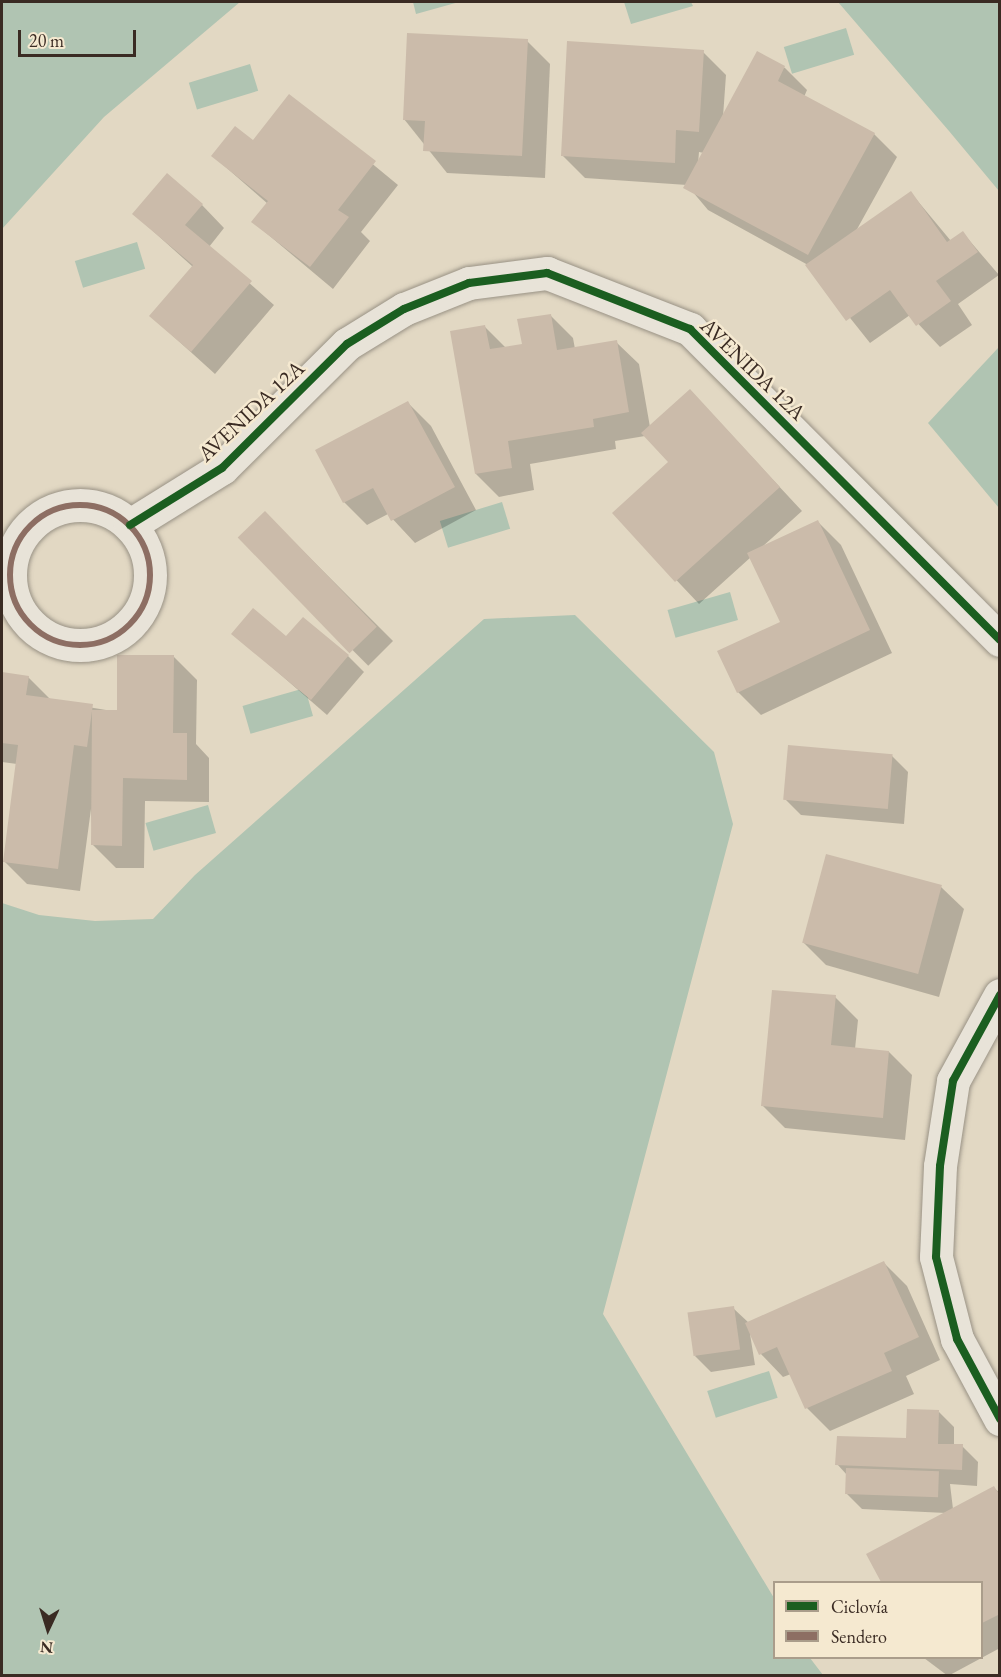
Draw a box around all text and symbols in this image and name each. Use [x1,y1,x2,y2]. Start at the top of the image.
scale bar [21,18,140,56]
text: 20 m [29,29,64,52]
street label: AVENIDA 12A [695,312,811,426]
street label: AVENIDA 12A [192,355,310,467]
legend [773,1581,983,1659]
text: Ciclovía [831,1595,888,1618]
north arrow [18,1599,78,1659]
text: Sendero [831,1625,887,1648]
text: N [40,1637,54,1658]

